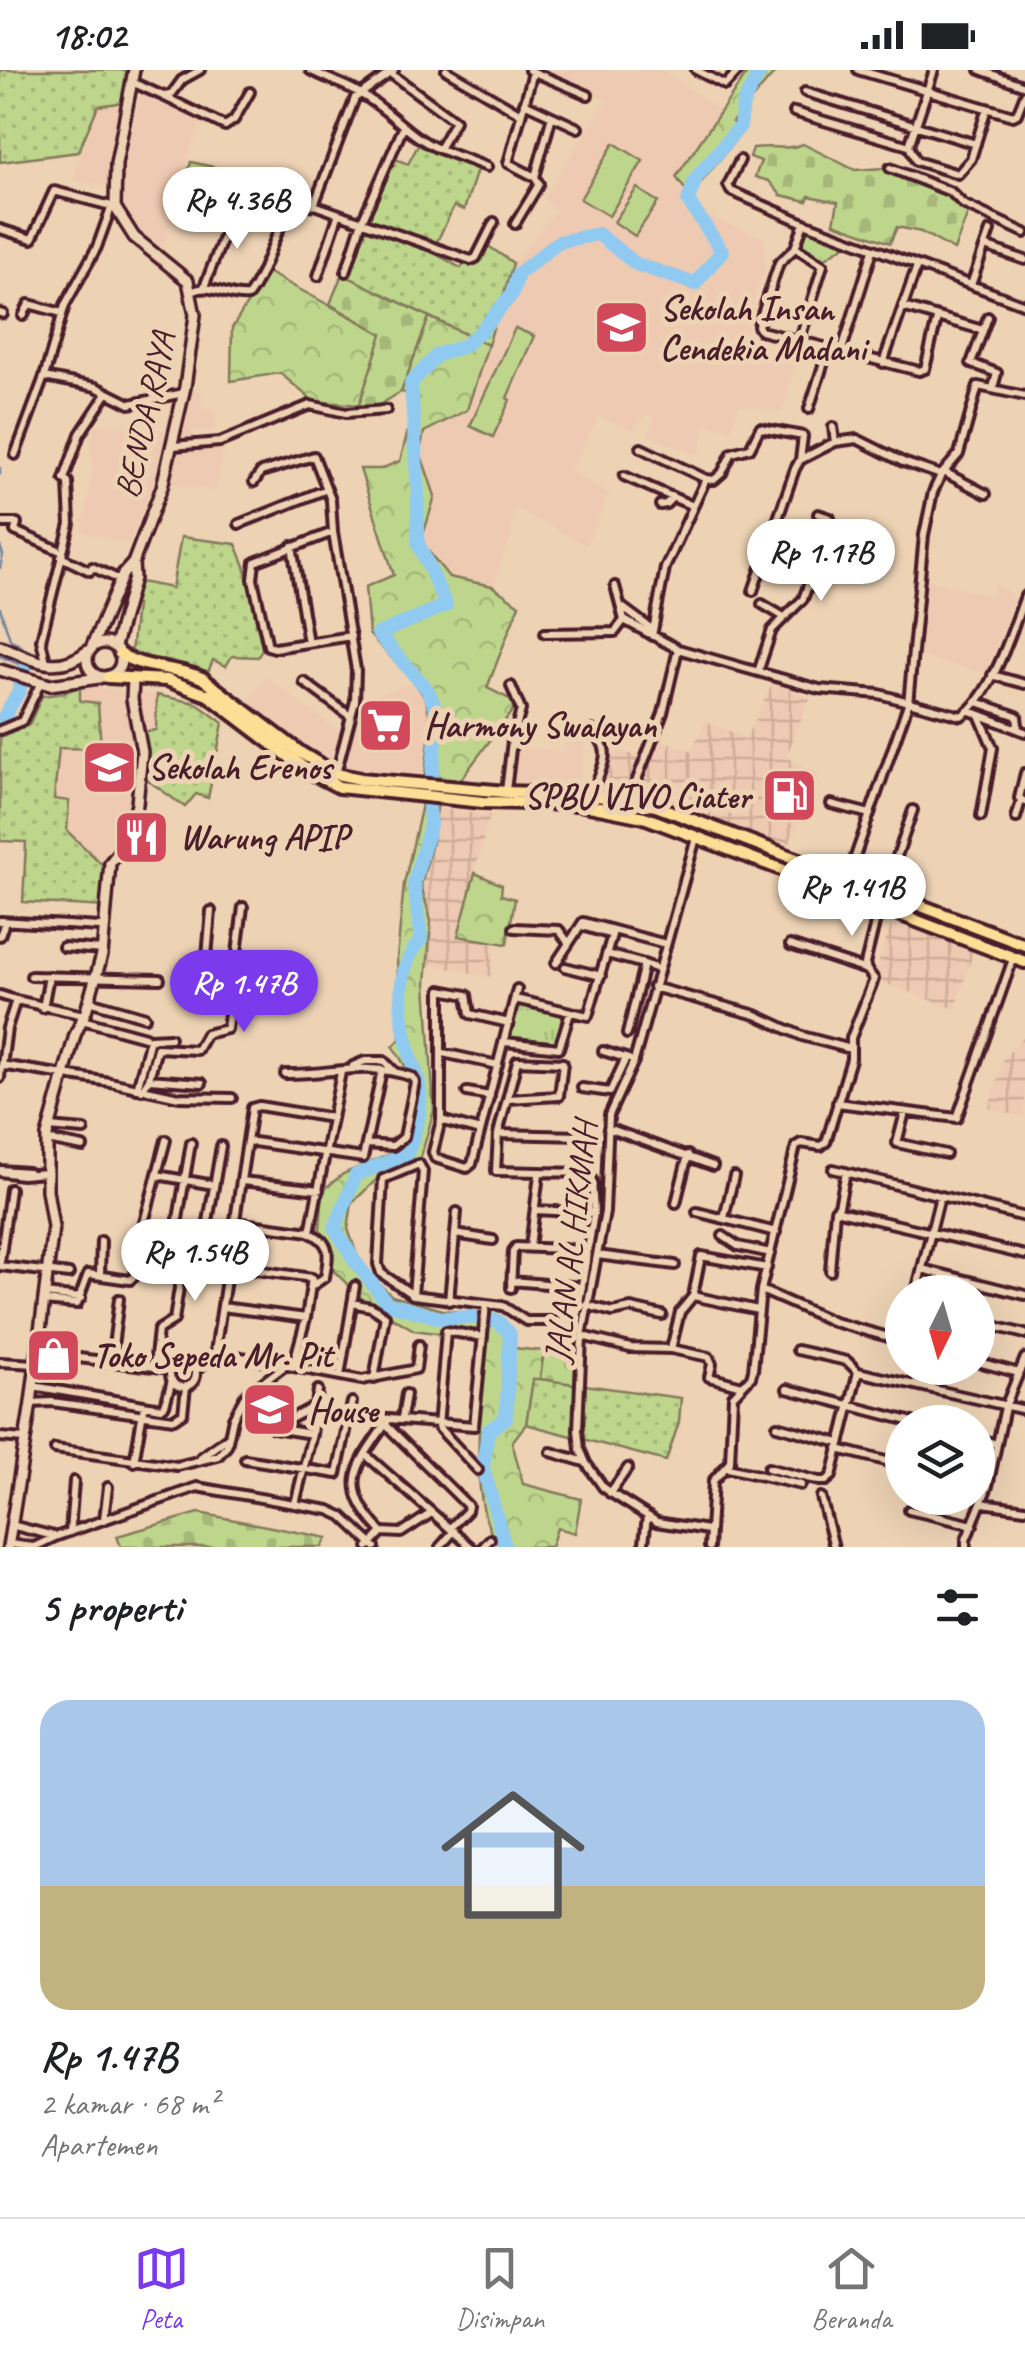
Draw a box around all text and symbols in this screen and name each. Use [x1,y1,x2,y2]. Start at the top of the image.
text: 18:02 [50,12,126,59]
pin: Rp 4.36B [134,167,340,252]
text: Rp 4.36B [185,179,289,220]
place label: Sekolah Insan Cendekia Madani [660,286,870,371]
school or university icon: Sekolah Insan Cendekia Madani [591,298,651,358]
street label: BENDA RAYA [104,326,186,502]
pin: Rp 1.17B [718,519,924,604]
text: Rp 1.17B [769,531,873,572]
supermarket icon: Harmony Swalayan [355,695,415,755]
place label: Harmony Swalayan [424,703,657,748]
school or university icon: Sekolah Erenos [79,737,139,797]
place label: Sekolah Erenos [148,745,335,790]
fuel station icon: SPBU VIVO Ciater [759,766,819,826]
place label: SPBU VIVO Ciater [524,774,753,819]
restaurant icon: Warung APIP [111,807,171,867]
place label: Warung APIP [180,815,354,860]
pin: Rp 1.41B [749,854,955,939]
text: Rp 1.41B [800,866,904,907]
pin: Rp 1.47B [141,950,347,1035]
text: Rp 1.47B [192,962,296,1003]
street label: JALAN AL HIKMAH [534,1114,609,1367]
pin: Rp 1.54B [92,1219,298,1304]
text: Rp 1.54B [143,1231,247,1272]
north arrow [885,1275,995,1385]
map controls [885,1275,995,1515]
shop icon: Toko Sepeda Mr. Pit [24,1325,84,1385]
place label: Toko Sepeda Mr. Pit [93,1333,336,1378]
school or university icon: House [239,1380,299,1440]
place label: House [308,1388,380,1433]
button: layers [885,1405,995,1515]
icon: filters [930,1580,985,1635]
text: 5 properti [40,1581,182,1634]
icon: home [423,1765,603,1945]
text: Rp 1.47B [40,2030,177,2083]
text: 2 kamar · 68 m² [40,2083,218,2124]
text: Apartemen [40,2124,157,2165]
tab: Peta [134,2241,189,2336]
tab: Disimpan [456,2241,544,2336]
tab: Beranda [811,2241,891,2336]

